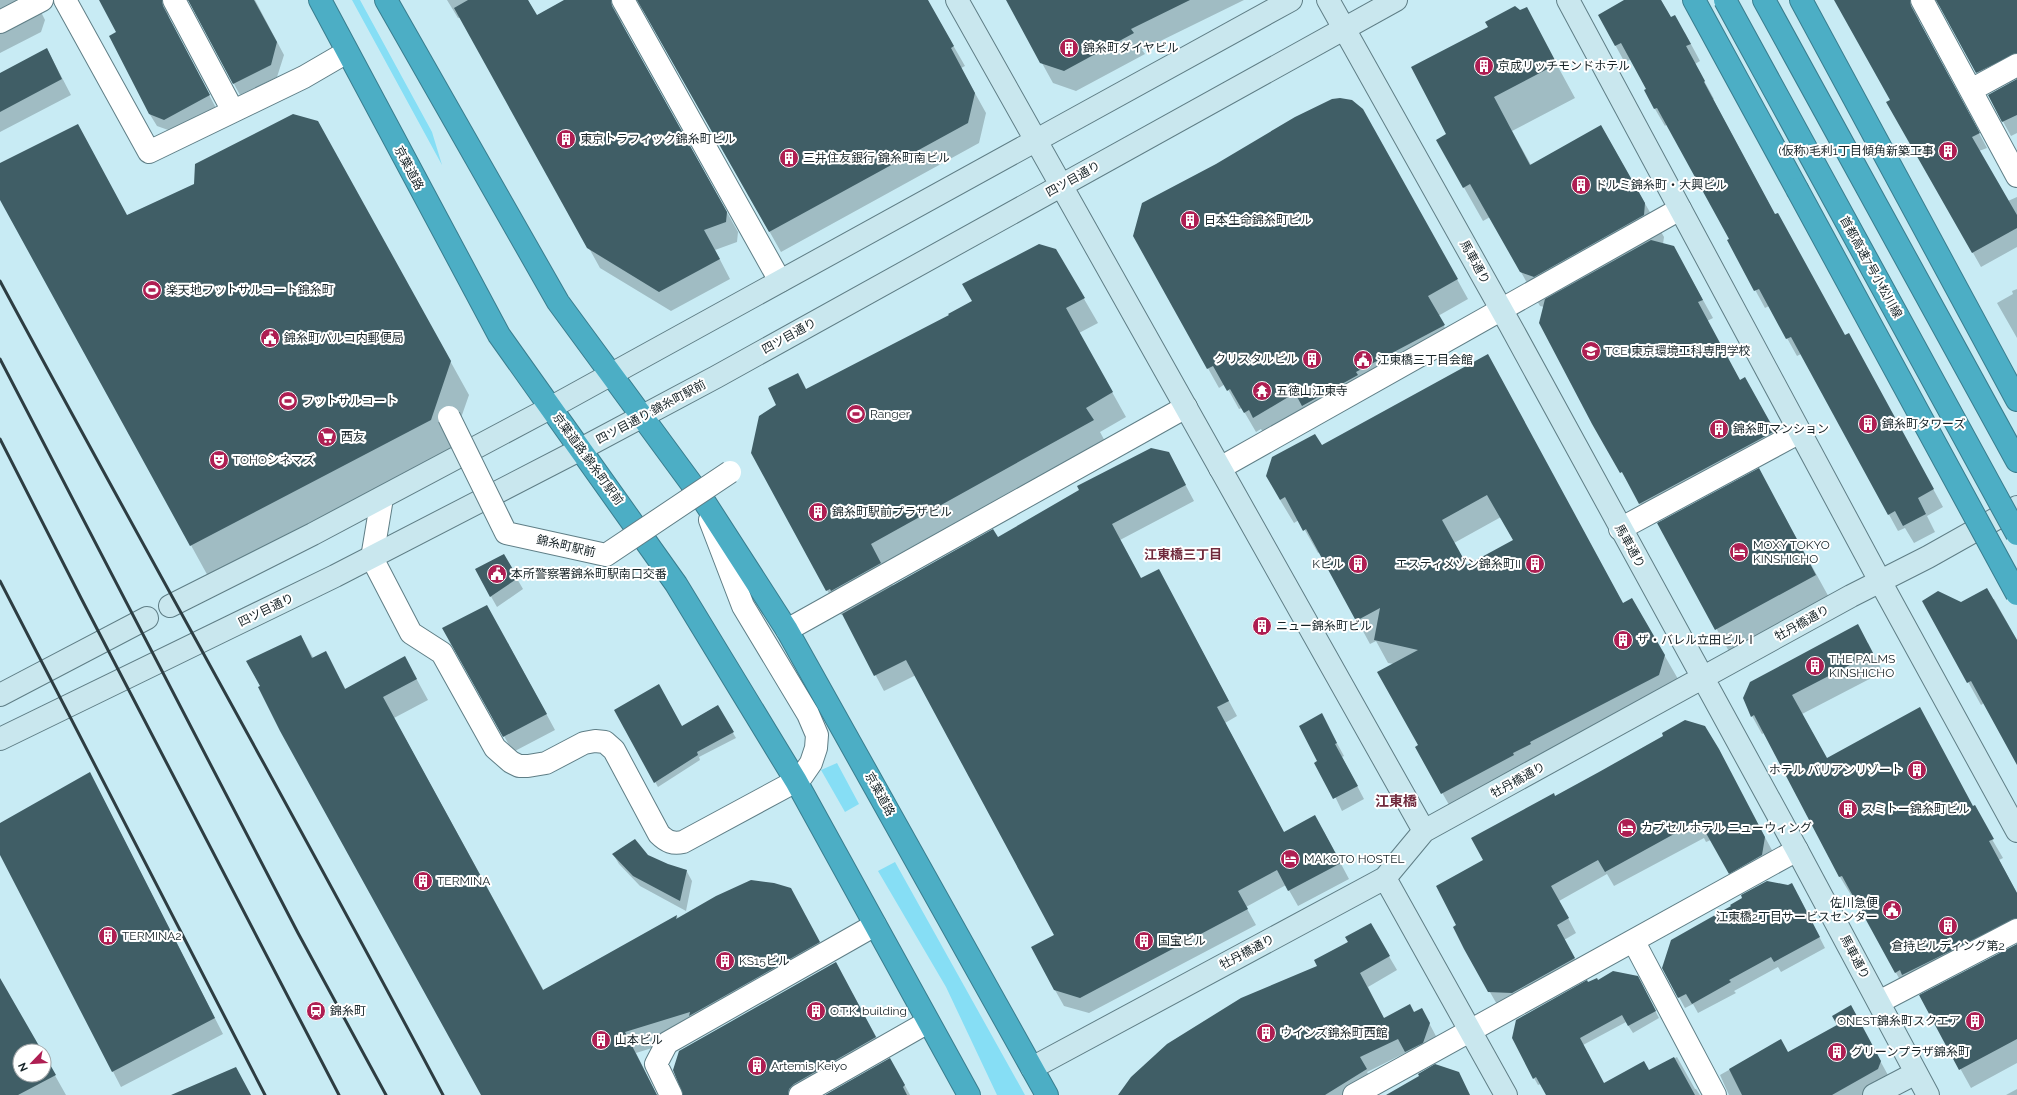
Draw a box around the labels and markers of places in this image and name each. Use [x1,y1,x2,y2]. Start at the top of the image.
building icon: 錦糸町ダイヤビル [1058,37,1080,59]
place label: 錦糸町ダイヤビル [1083,41,1179,55]
building icon: 京成リッチモンドホテル [1473,55,1495,77]
place label: 京成リッチモンドホテル [1498,59,1630,73]
building icon: 東京トラフィック錦糸町ビル [555,128,577,150]
place label: 東京トラフィック錦糸町ビル [580,132,736,146]
building icon: (仮称)毛利1丁目傾角新築工事 [1937,140,1959,162]
place label: (仮称)毛利1丁目傾角新築工事 [1778,144,1934,158]
building icon: 三井住友銀行 錦糸町南ビル [778,147,800,169]
place label: 三井住友銀行 錦糸町南ビル [803,151,950,165]
building icon: ドルミ錦糸町・大興ビル [1570,174,1592,196]
place label: ドルミ錦糸町・大興ビル [1595,178,1727,192]
building icon: 日本生命錦糸町ビル [1179,209,1201,231]
place label: 日本生命錦糸町ビル [1204,213,1312,227]
sports icon: 楽天地フットサルコート錦糸町 [141,279,163,301]
place label: 楽天地フットサルコート錦糸町 [166,283,334,297]
public building icon: 錦糸町パルコ内郵便局 [259,327,281,349]
place label: 錦糸町パルコ内郵便局 [284,331,404,345]
school or university icon: TCE 東京環境工科専門学校 [1580,340,1602,362]
place label: TCE 東京環境工科専門学校 [1605,344,1751,358]
building icon: クリスタルビル [1301,348,1323,370]
public building icon: 江東橋三丁目会館 [1352,349,1374,371]
place label: クリスタルビル [1214,352,1298,366]
place label: 江東橋三丁目会館 [1377,353,1473,367]
temple icon: 五徳山江東寺 [1251,380,1273,402]
place label: 五徳山江東寺 [1276,384,1348,398]
sports icon: フットサルコート [277,390,299,412]
place label: フットサルコート [302,394,398,408]
sports icon: Ranger [845,403,867,425]
place label: Ranger [870,407,911,421]
building icon: 錦糸町タワーズ [1857,413,1879,435]
place label: 錦糸町タワーズ [1882,417,1965,431]
building icon: 錦糸町マンション [1708,418,1730,440]
place label: 錦糸町マンション [1733,422,1829,436]
supermarket icon: 西友 [316,426,338,448]
place label: 西友 [341,430,365,444]
theatre icon: TOHOシネマズ [208,449,230,471]
place label: TOHOシネマズ [233,453,315,467]
building icon: 錦糸町駅前プラザビル [807,501,829,523]
place label: 錦糸町駅前プラザビル [832,505,952,519]
place label: MOXY TOKYO KINSHICHO [1753,538,1830,566]
hotel icon: MOXY TOKYO KINSHICHO [1728,541,1750,563]
building icon: Kビル [1347,553,1369,575]
building icon: エスティメゾン錦糸町II [1524,553,1546,575]
place label: Kビル [1312,557,1344,571]
place label: エスティメゾン錦糸町II [1396,557,1521,571]
public building icon: 本所警察署錦糸町駅南口交番 [486,563,508,585]
place label: 本所警察署錦糸町駅南口交番 [511,567,667,581]
building icon: ニュー錦糸町ビル [1251,615,1273,637]
place label: ニュー錦糸町ビル [1276,619,1372,633]
building icon: ザ・バレル立田ビルⅠ [1612,629,1634,651]
place label: ザ・バレル立田ビルⅠ [1637,633,1757,647]
place label: THE PALMS KINSHICHO [1829,652,1895,680]
building icon: THE PALMS KINSHICHO [1804,655,1826,677]
building icon: ホテル バリアンリゾート [1906,759,1928,781]
place label: ホテル バリアンリゾート [1768,763,1903,777]
building icon: スミトー錦糸町ビル [1837,798,1859,820]
place label: スミトー錦糸町ビル [1862,802,1970,816]
hotel icon: カプセルホテル ニューウィング [1616,817,1638,839]
place label: カプセルホテル ニューウィング [1641,821,1812,835]
hotel icon: MAKOTO HOSTEL [1279,848,1301,870]
place label: MAKOTO HOSTEL [1304,852,1404,866]
building icon: TERMINA [412,870,434,892]
place label: TERMINA [437,874,490,888]
place label: 佐川急便 江東橋2丁目サービスセンター [1716,896,1878,924]
public building icon: 佐川急便 江東橋2丁目サービスセンター [1881,899,1903,921]
building icon: 倉持ビルディング第2 [1937,915,1959,937]
building icon: TERMINA2 [97,925,119,947]
place label: TERMINA2 [122,929,182,943]
building icon: 国宝ビル [1133,930,1155,952]
place label: 国宝ビル [1158,934,1206,948]
place label: 倉持ビルディング第2 [1891,939,2005,953]
building icon: KS15ビル [714,950,736,972]
place label: KS15ビル [739,954,790,968]
station icon: 錦糸町 [305,1000,327,1022]
building icon: O.T.K. building [805,1000,827,1022]
place label: 錦糸町 [330,1004,366,1018]
place label: O.T.K. building [830,1004,907,1018]
building icon: ONEST錦⽷町スクエア [1964,1010,1986,1032]
place label: ONEST錦⽷町スクエア [1837,1014,1961,1028]
building icon: ウインズ錦糸町西館 [1255,1022,1277,1044]
place label: ウインズ錦糸町西館 [1280,1026,1388,1040]
building icon: 山本ビル [590,1029,612,1051]
place label: 山本ビル [615,1033,663,1047]
building icon: グリーンプラザ錦糸町 [1826,1041,1848,1063]
place label: グリーンプラザ錦糸町 [1851,1045,1970,1059]
building icon: Artemis Keiyo [746,1055,768,1077]
place label: Artemis Keiyo [771,1059,847,1073]

